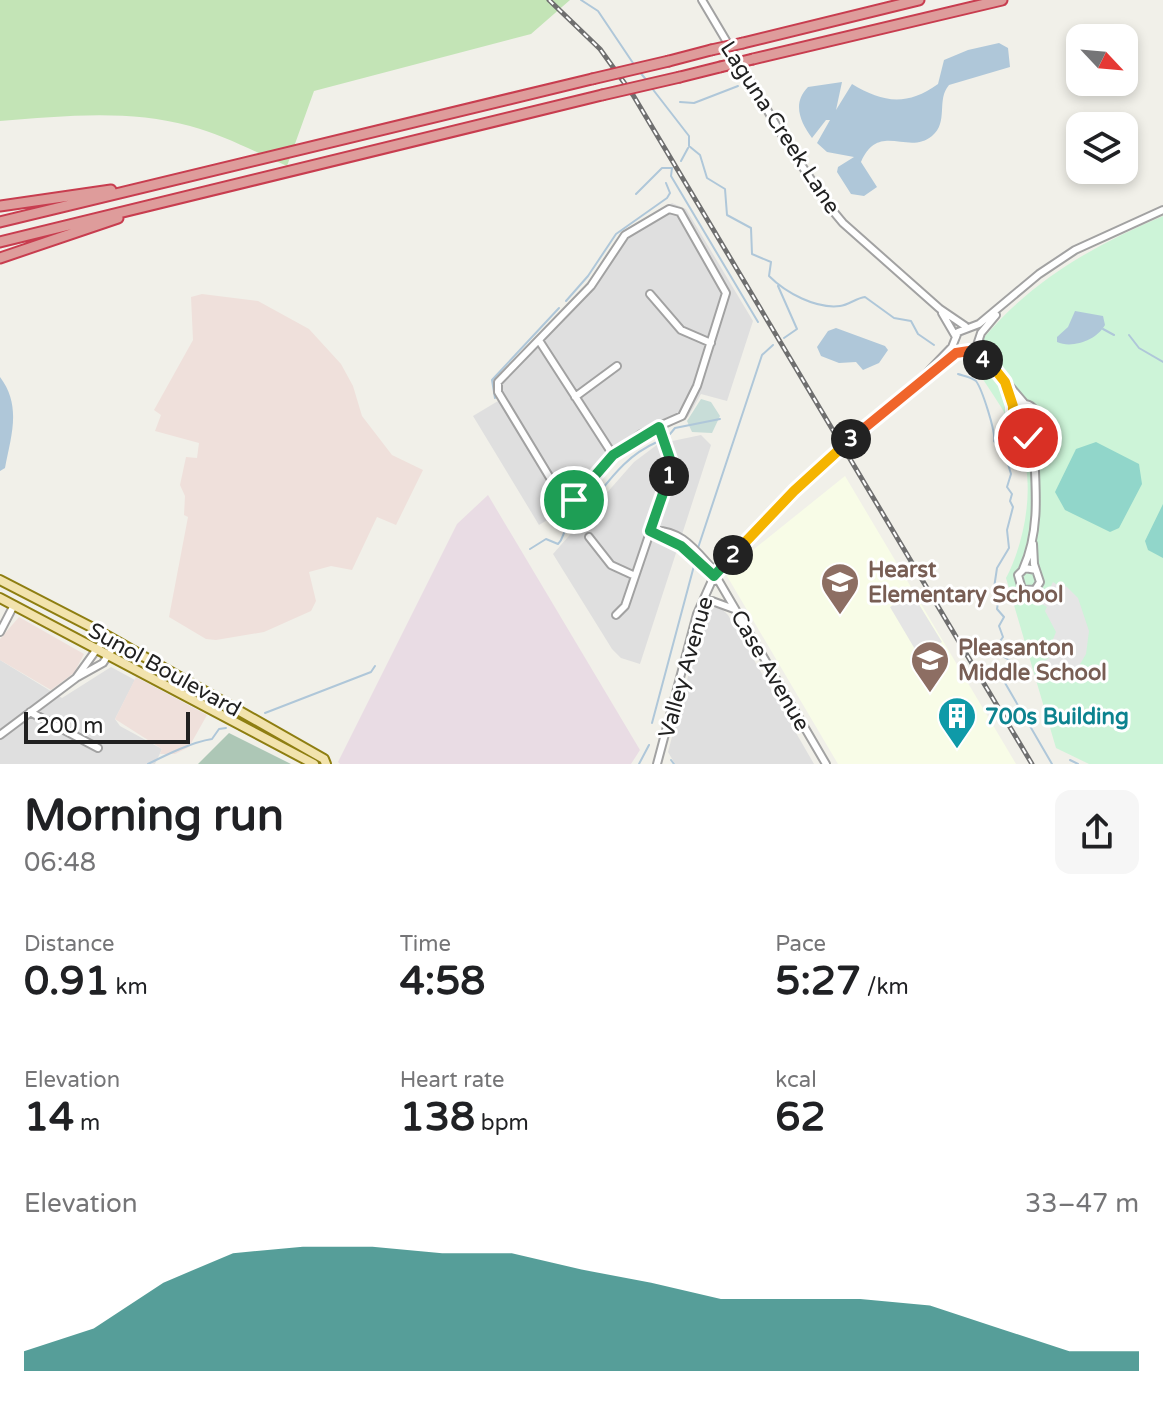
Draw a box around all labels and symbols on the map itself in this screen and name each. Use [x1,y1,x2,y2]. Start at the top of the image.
north arrow [1066,24,1138,96]
street label: Laguna Creek Lane [715,36,846,219]
pin: 4 [963,340,1003,380]
pin [994,404,1062,472]
pin: 3 [831,419,871,459]
pin: 1 [649,456,689,496]
pin [540,466,608,534]
pin: 2 [713,535,753,575]
place label: Hearst Elementary School [868,557,1063,608]
school or university icon: Hearst Elementary School [819,561,861,616]
street label: Valley Avenue [653,594,719,741]
street label: Case Avenue [725,605,815,736]
street label: Sunol Boulevard [84,617,245,723]
place label: Pleasanton Middle School [958,635,1107,686]
school or university icon: Pleasanton Middle School [909,639,951,694]
building icon: 700s Building [936,695,978,750]
place label: 700s Building [985,704,1129,730]
scale bar [24,708,190,744]

